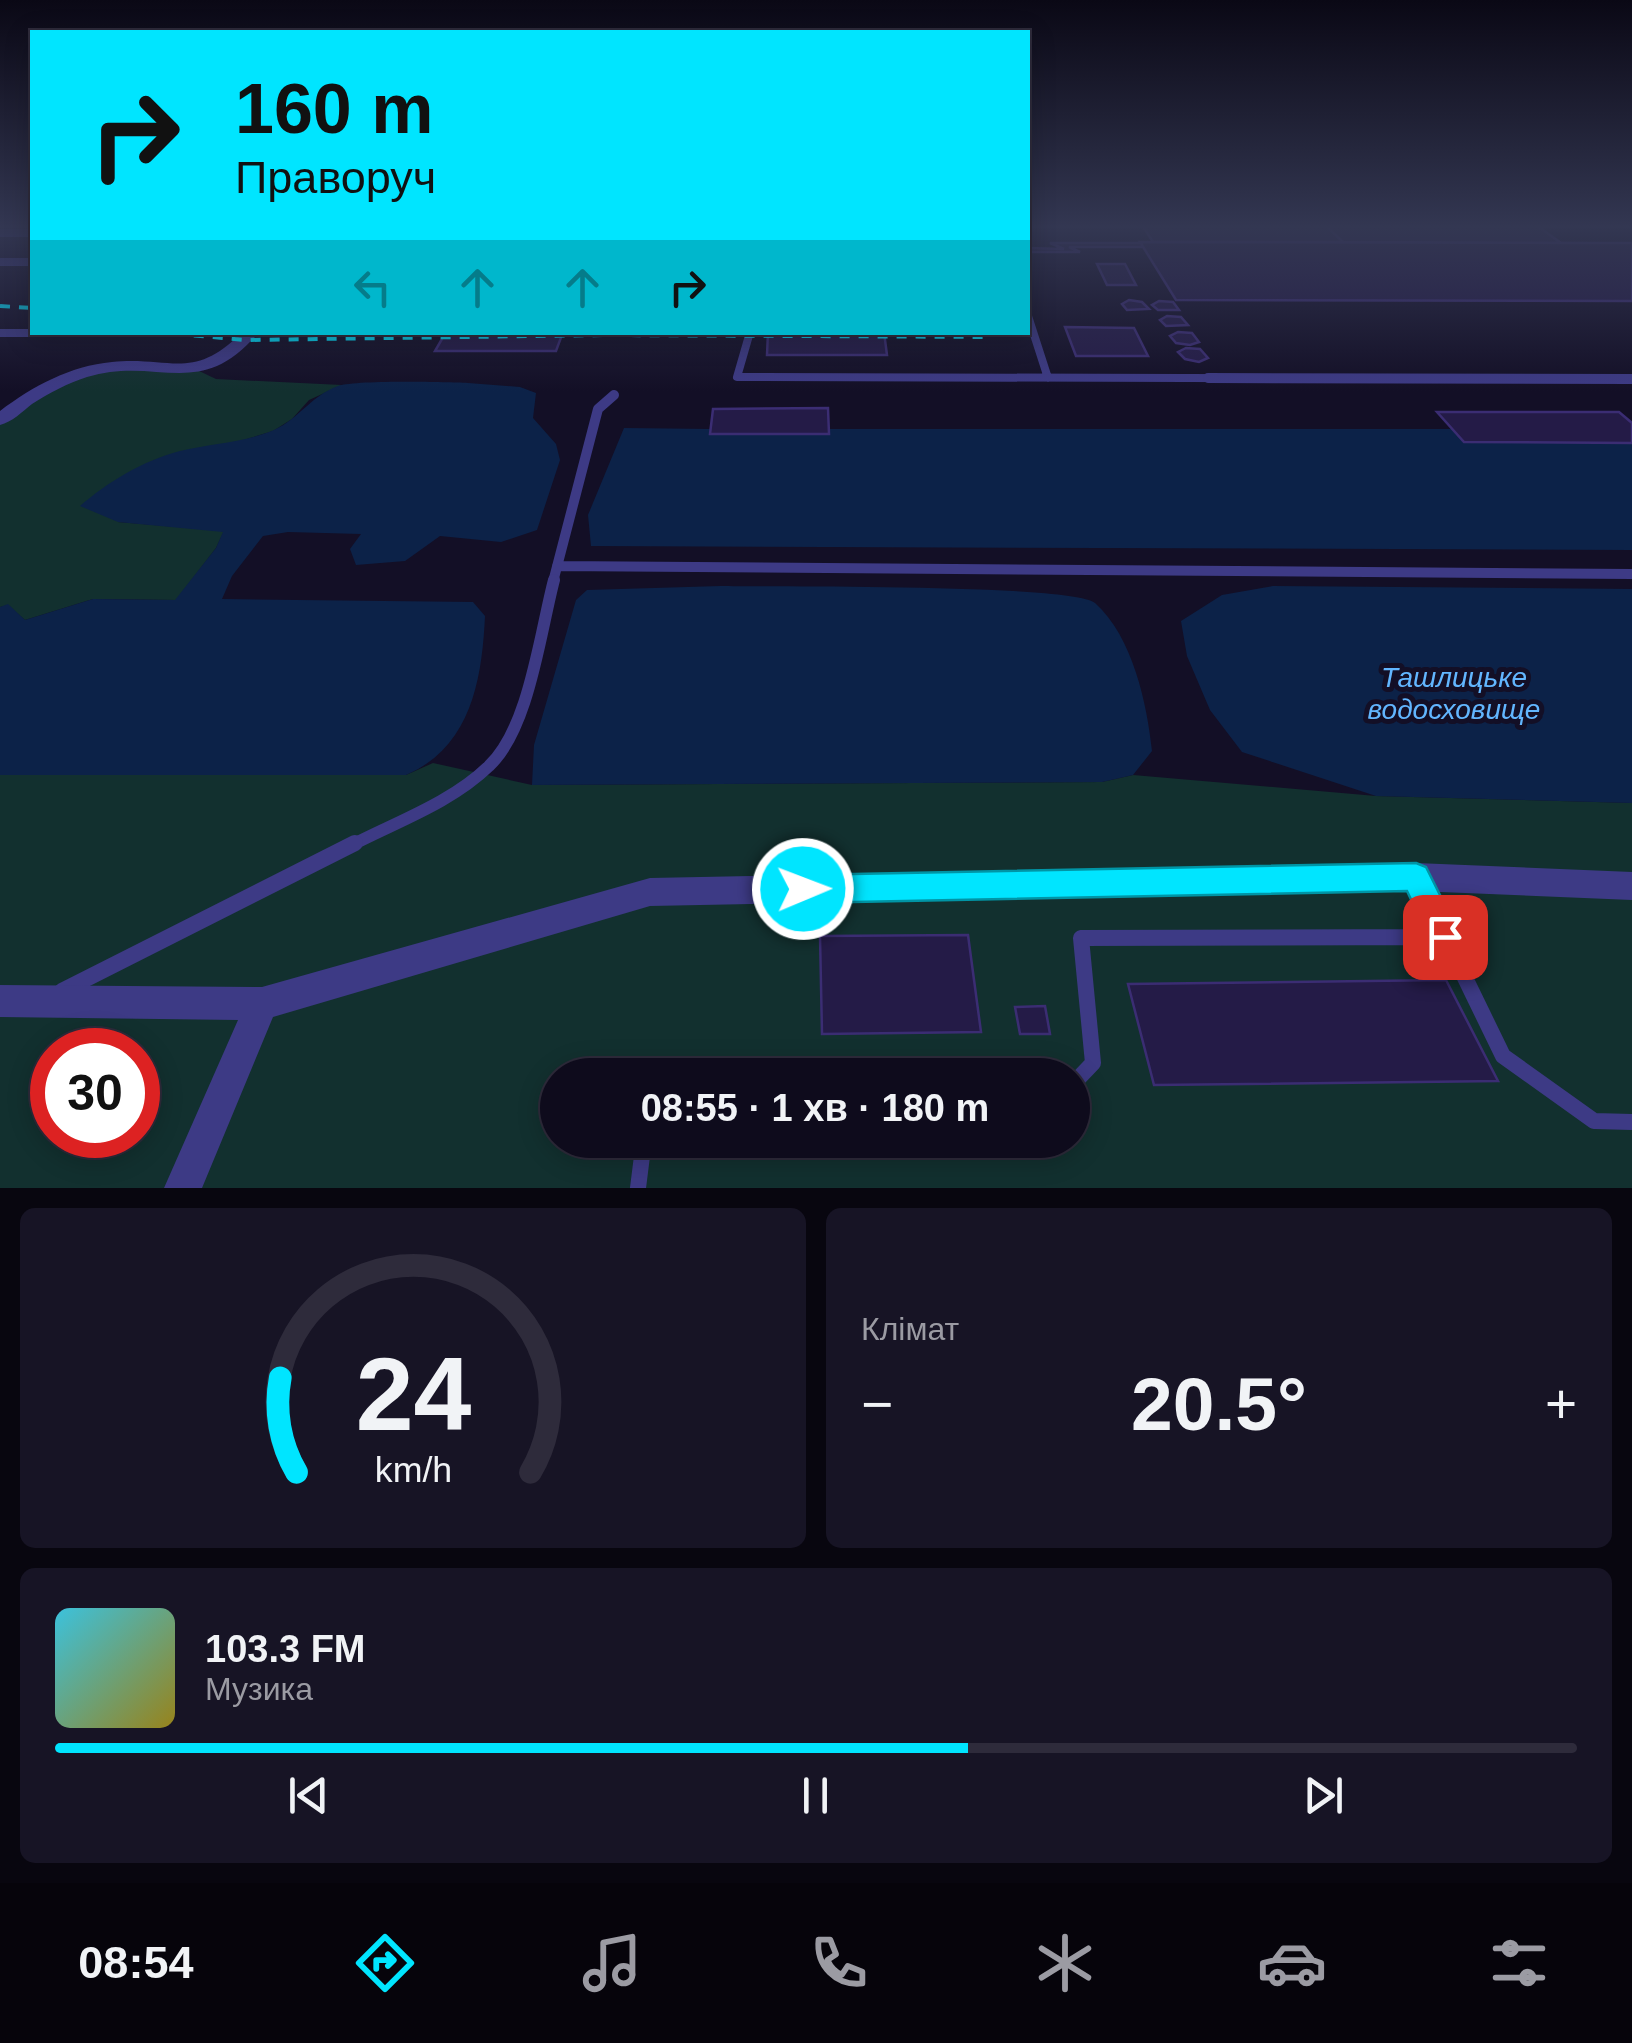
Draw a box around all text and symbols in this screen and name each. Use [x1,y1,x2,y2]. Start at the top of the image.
icon: right [70,70,200,200]
text: 160 m [235,70,433,148]
text: Праворуч [235,152,436,203]
icon: left [345,260,400,315]
icon: ahead [450,260,505,315]
icon: ahead [555,260,610,315]
icon: right [660,260,715,315]
water label: Ташлицьке водосховище [1368,662,1540,725]
position arrow [751,837,855,941]
pin [1403,895,1488,980]
icon: arrive [1418,910,1473,965]
speed limit sign: 30 [30,1028,160,1158]
text: 08:55 · 1 хв · 180 m [641,1087,989,1129]
text: Клімат [861,1311,959,1347]
text: 24 [355,1336,471,1452]
text: 20.5° [1131,1362,1307,1446]
text: − [861,1373,893,1435]
text: + [1545,1373,1577,1435]
text: km/h [374,1450,452,1490]
text: 103.3 FM [205,1628,366,1670]
text: Музика [205,1671,313,1707]
icon: previous [281,1768,336,1823]
icon: pause [788,1768,843,1823]
icon: next [1296,1768,1351,1823]
icon: directions [350,1928,420,1998]
icon: music [577,1928,647,1998]
icon: phone [804,1928,874,1998]
icon: climate [1030,1928,1100,1998]
icon: car [1257,1928,1327,1998]
icon: filters [1484,1928,1554,1998]
text: 08:54 [78,1937,193,1988]

